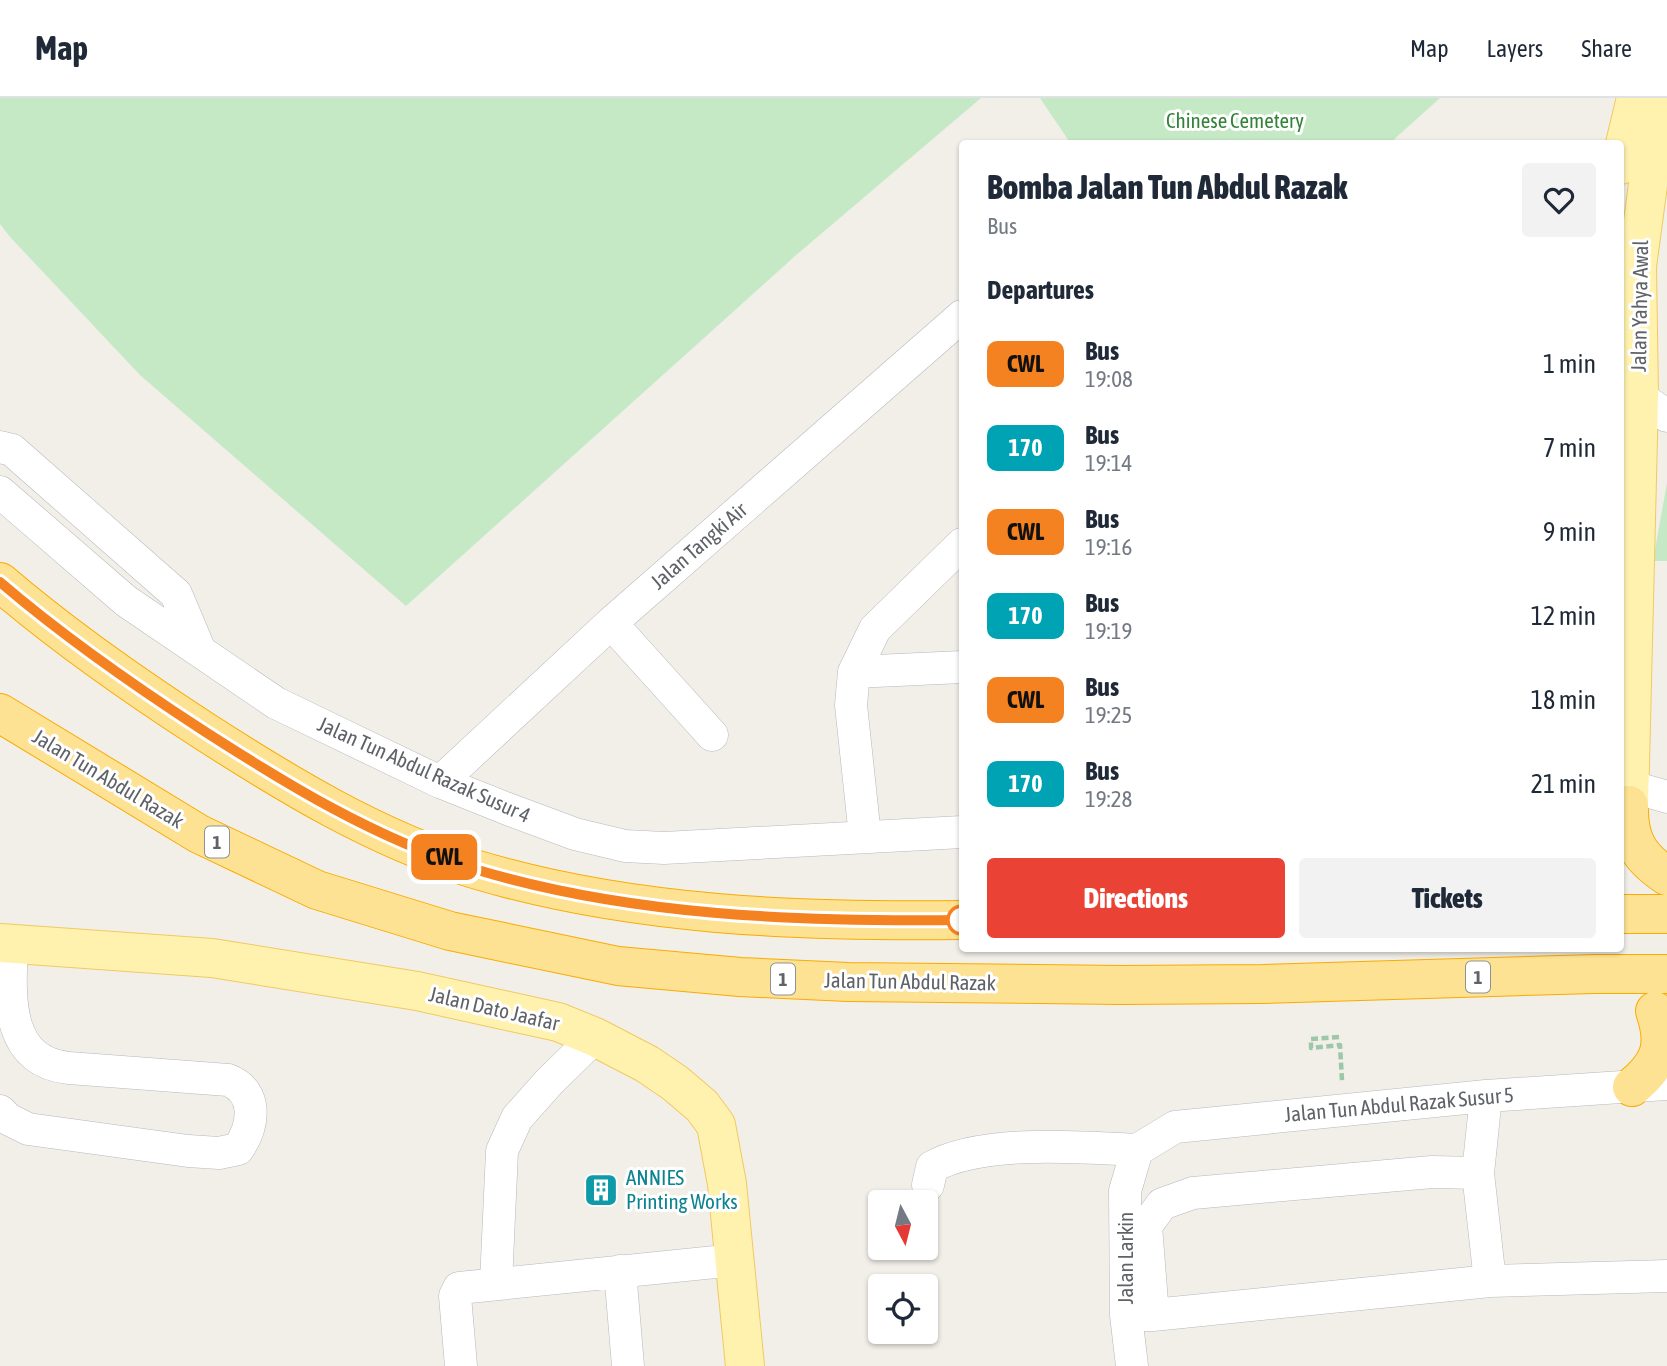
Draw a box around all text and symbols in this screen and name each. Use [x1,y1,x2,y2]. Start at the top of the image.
text: Map [35,29,88,67]
text: Map [1410,35,1449,62]
text: Layers [1487,35,1543,62]
text: Share [1581,35,1632,62]
park label: Chinese Cemetery [1166,108,1304,132]
button: heart [1522,163,1596,237]
text: Bomba Jalan Tun Abdul Razak [987,168,1348,206]
text: Bus [987,213,1017,239]
street label: Jalan Yahya Awal [1626,239,1652,372]
text: Departures [987,275,1094,305]
text: Bus [1085,336,1119,366]
text: 1 min [1543,349,1596,379]
text: CWL [1007,350,1044,377]
text: 19:08 [1085,366,1133,392]
text: Bus [1085,420,1119,450]
text: 7 min [1543,433,1596,463]
text: 170 [1009,434,1042,461]
text: 19:14 [1085,450,1132,476]
street label: Jalan Tangki Air [645,497,752,593]
text: Bus [1085,504,1119,534]
text: 9 min [1543,517,1596,547]
text: CWL [1007,518,1044,545]
text: 19:16 [1085,534,1132,560]
text: Bus [1085,588,1119,618]
text: 12 min [1531,601,1596,631]
text: 170 [1009,602,1042,629]
text: 19:19 [1085,618,1132,644]
text: Bus [1085,672,1119,702]
text: 18 min [1531,685,1596,715]
text: CWL [1007,686,1044,713]
text: 19:25 [1085,702,1132,728]
street label: Jalan Tun Abdul Razak Susur 4 [314,711,535,827]
street label: Jalan Tun Abdul Razak [29,724,188,833]
text: Bus [1085,756,1119,786]
text: 21 min [1531,769,1596,799]
text: 170 [1009,770,1042,797]
text: 19:28 [1085,786,1132,812]
road number: 1 [205,827,229,858]
line badge: CWL [404,834,484,880]
text: CWL [425,843,463,870]
button: Directions [987,858,1285,938]
button: Tickets [1299,858,1596,938]
unlabelled marker [947,905,977,935]
road number: 1 [1466,962,1490,992]
road number: 1 [771,964,795,995]
street label: Jalan Tun Abdul Razak [824,968,996,994]
street label: Jalan Dato Jaafar [427,981,562,1035]
street label: Jalan Tun Abdul Razak Susur 5 [1283,1082,1515,1126]
place label: ANNIES Printing Works [626,1165,738,1213]
building icon: ANNIES Printing Works [582,1171,620,1209]
north arrow [868,1190,938,1260]
map controls [868,1190,938,1344]
street label: Jalan Larkin [1113,1212,1137,1304]
button: locate [868,1274,938,1344]

